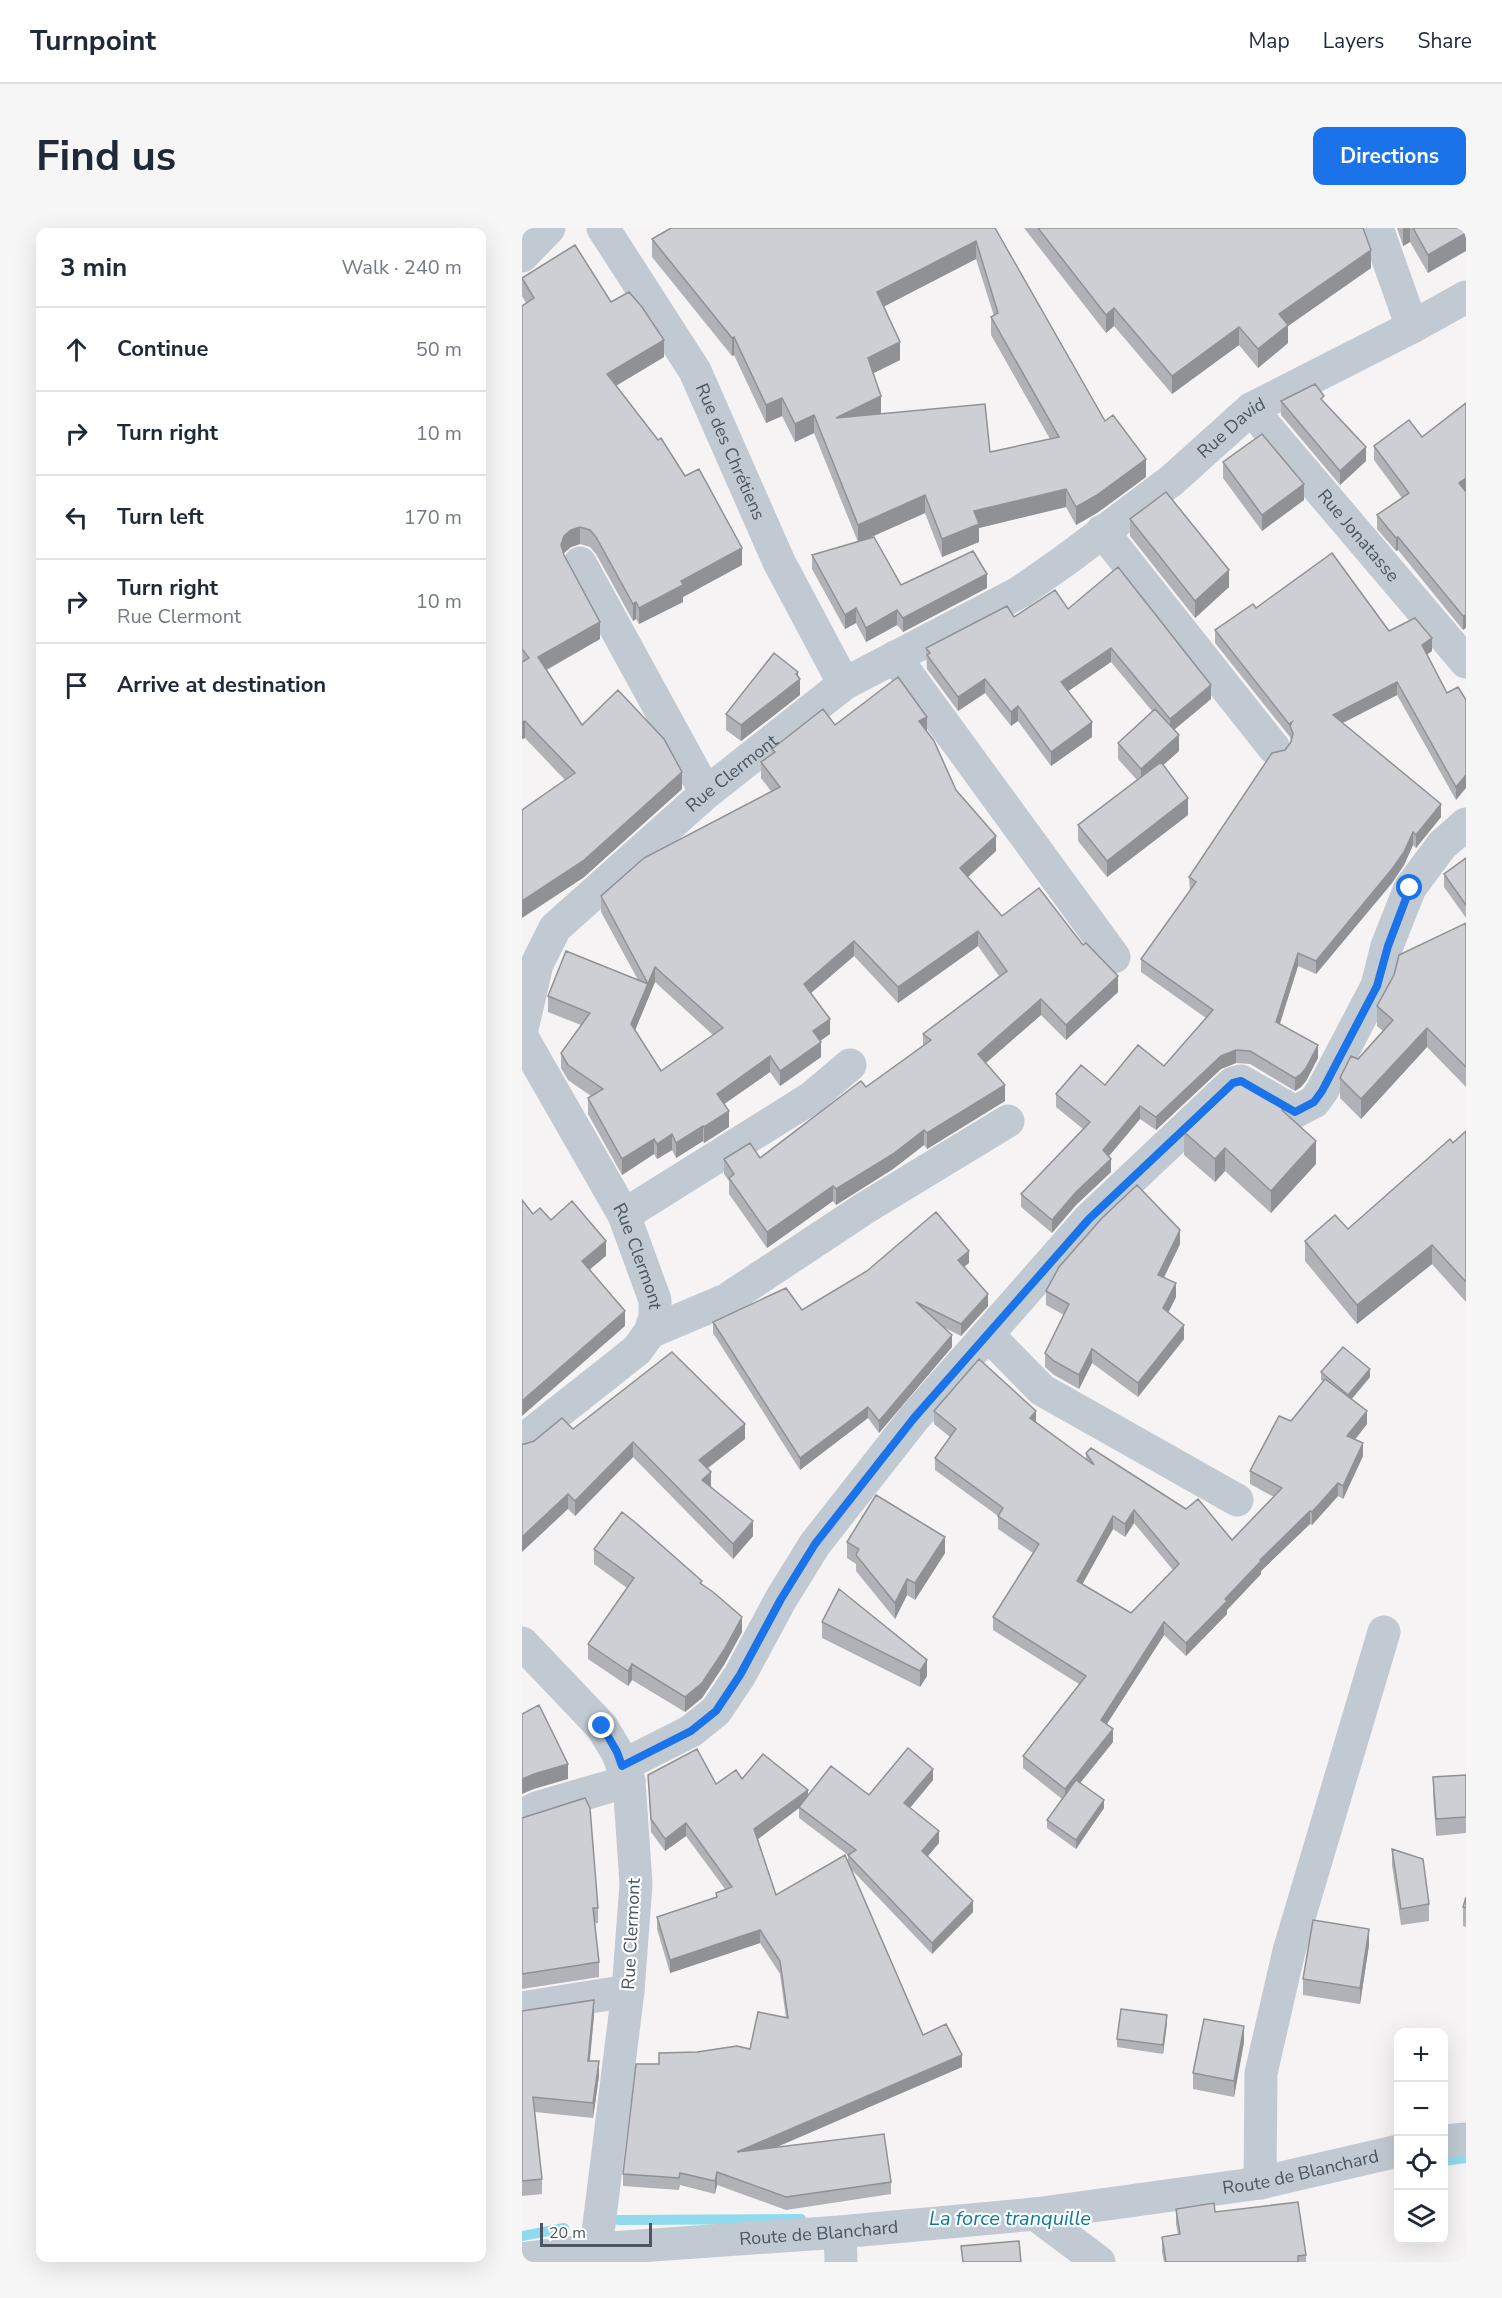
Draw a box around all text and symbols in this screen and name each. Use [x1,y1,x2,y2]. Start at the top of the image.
text: Turnpoint [30,22,156,60]
text: Map [1248,27,1290,55]
text: Layers [1323,27,1384,55]
text: Share [1417,27,1472,55]
button: Directions [1313,127,1466,185]
text: Find us [36,128,176,185]
text: 3 min [60,250,127,285]
text: Walk · 240 m [342,254,462,281]
icon: ahead [60,333,93,366]
text: Continue [117,334,208,364]
text: 50 m [416,336,462,363]
street label: Rue des Chrétiens [690,379,771,524]
street label: Rue David [1192,392,1269,464]
icon: right [60,417,93,450]
text: Turn right [117,418,218,448]
text: 10 m [416,420,462,447]
street label: Rue Jonatasse [1312,484,1405,587]
icon: left [60,501,93,534]
text: Turn left [117,502,204,532]
text: 170 m [404,504,462,531]
text: Turn right [117,573,218,603]
icon: right [60,585,93,618]
text: 10 m [416,588,462,615]
text: Rue Clermont [117,603,241,630]
icon: arrive [60,669,93,702]
text: Arrive at destination [117,670,326,700]
street label: Rue Clermont [681,728,783,818]
route start [1396,874,1422,900]
street label: Rue Clermont [608,1199,667,1310]
route end [588,1712,614,1738]
street label: Rue Clermont [616,1877,646,1990]
map controls [1394,2028,1448,2244]
button: + [1394,2028,1448,2082]
button: − [1394,2082,1448,2136]
button: locate [1394,2136,1448,2190]
street label: Route de Blanchard [1221,2144,1381,2200]
button: layers [1394,2190,1448,2244]
water label: La force tranquille [929,2205,1091,2232]
street label: Route de Blanchard [738,2215,899,2251]
scale bar [540,2220,652,2248]
text: 20 m [549,2222,586,2244]

